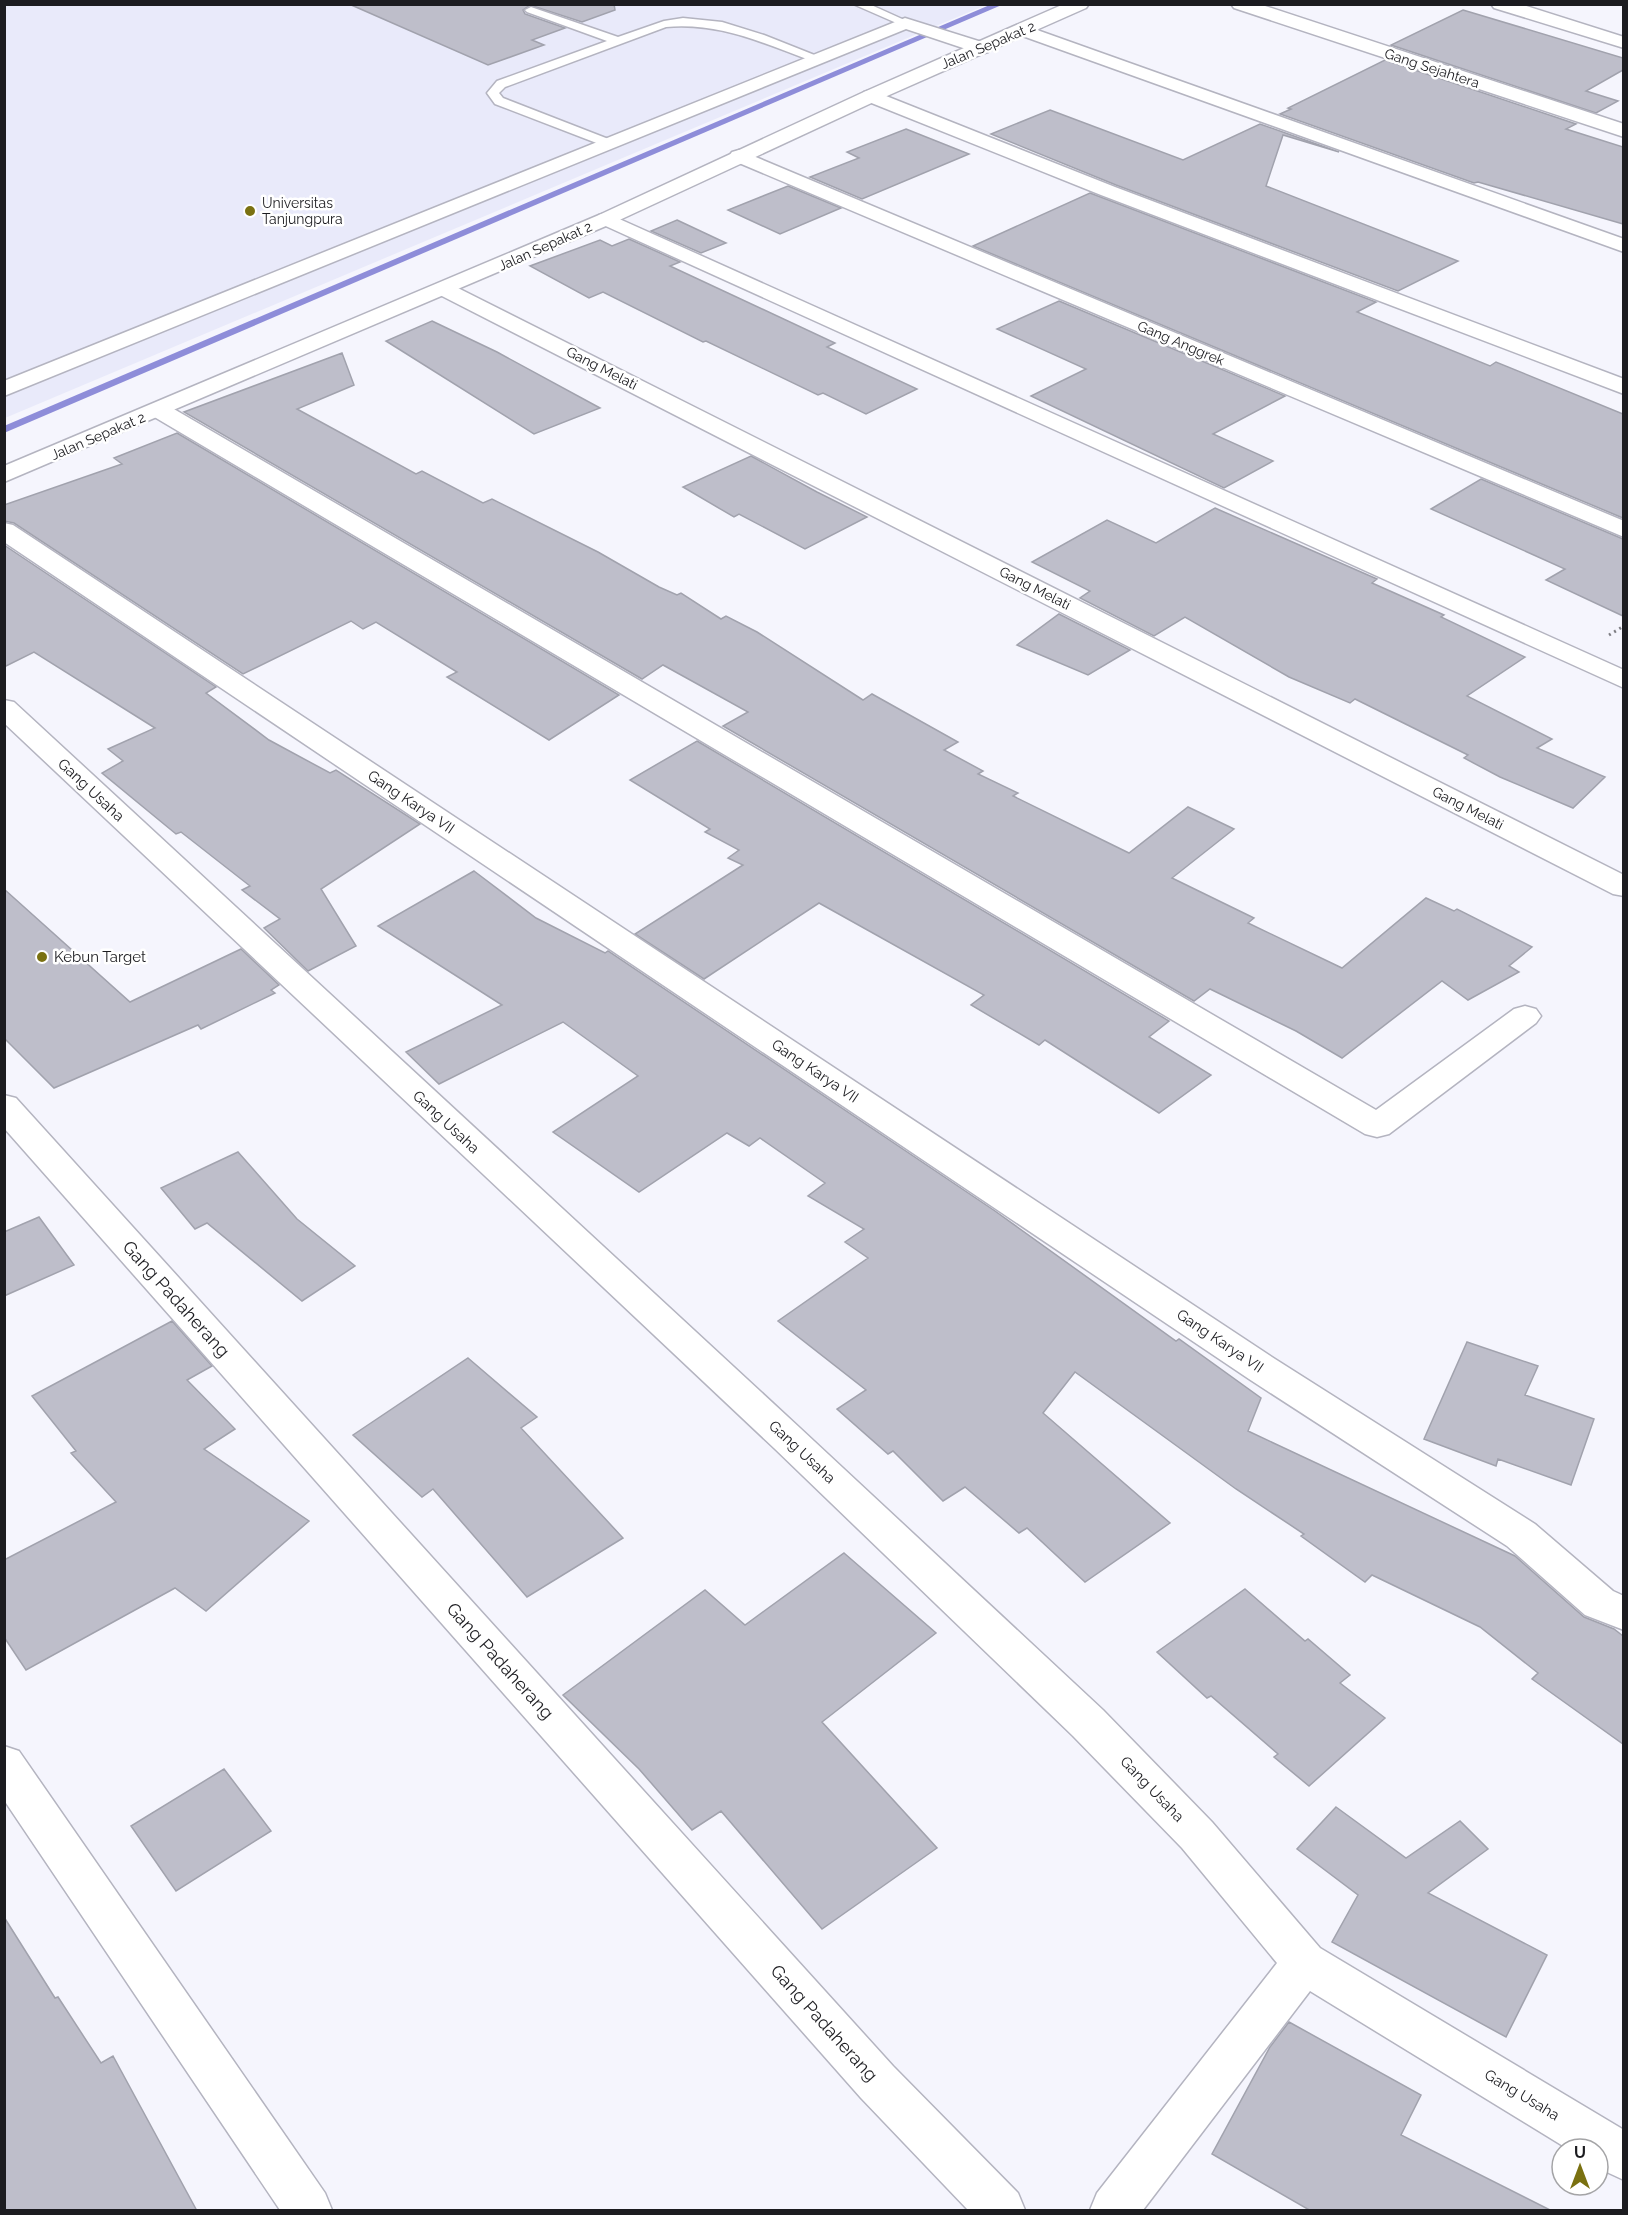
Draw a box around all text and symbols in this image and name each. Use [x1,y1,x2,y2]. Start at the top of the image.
street label: Jalan Sepakat 2 [938,18,1038,72]
street label: Gang Sejahtera [1382,45,1482,91]
place label: Universitas Tanjungpura [262,195,343,227]
marker: Universitas Tanjungpura [243,204,257,218]
street label: Jalan Sepakat 2 [496,218,594,274]
street label: Gang Anggrek [1135,317,1227,369]
street label: Gang Melati [564,343,640,393]
street label: Jalan Sepakat 2 [48,409,148,463]
street label: Gang Melati [997,563,1073,613]
street label: Gang Usaha [54,755,128,825]
street label: Gang Karya VII [364,766,458,838]
street label: Gang Melati [1430,783,1506,833]
place label: Kebun Target [54,948,146,966]
marker: Kebun Target [35,950,49,964]
street label: Gang Karya VII [768,1035,862,1107]
street label: Gang Usaha [409,1087,483,1157]
street label: Gang Padaherang [119,1236,234,1361]
street label: Gang Karya VII [1173,1305,1267,1377]
street label: Gang Usaha [765,1417,839,1487]
street label: Gang Padaherang [443,1598,558,1723]
street label: Gang Usaha [1116,1752,1188,1826]
street label: Gang Padaherang [767,1960,882,2085]
street label: Gang Usaha [1481,2066,1563,2124]
north arrow [1550,2137,1610,2197]
text: U [1574,2143,1586,2162]

